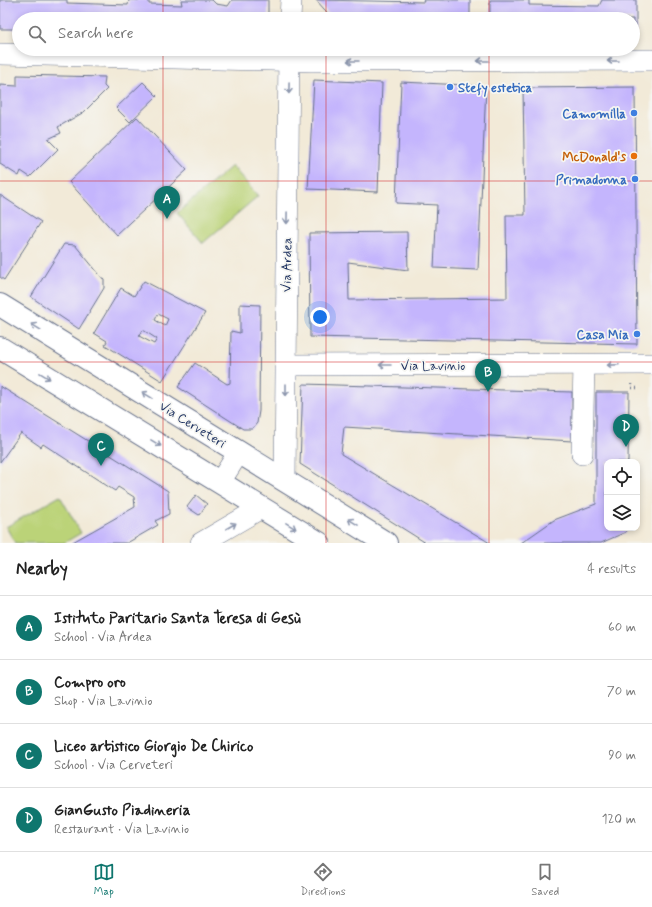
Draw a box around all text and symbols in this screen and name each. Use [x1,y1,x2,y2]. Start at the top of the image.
search box [12,12,640,56]
icon: search [26,23,48,45]
text: Search here [58,24,134,44]
one-way arrow [347,57,360,65]
one-way arrow [477,57,490,65]
one-way arrow [607,57,620,65]
place label: Stefy estetica [458,80,533,97]
one-way arrow [285,81,293,94]
marker: Stefy estetica [445,82,455,92]
place label: Camomilla [562,106,626,123]
marker: Camomilla [629,108,639,118]
place label: McDonald's [562,149,626,166]
marker: McDonald's [629,151,639,161]
place label: Primadonna [556,172,627,189]
marker: Primadonna [630,174,640,184]
pin: A [154,186,180,219]
one-way arrow [283,211,291,224]
street label: Via Ardea [279,238,296,292]
your location [310,307,330,327]
one-way arrow [31,323,42,331]
place label: Casa Mia [577,327,629,344]
marker: Casa Mia [632,329,642,339]
street label: Via Lavinio [401,358,465,375]
pin: B [475,359,501,392]
one-way arrow [379,361,392,369]
one-way arrow [607,361,620,368]
one-way arrow [39,372,51,380]
one-way arrow [282,383,289,396]
one-way arrow [141,391,153,399]
street label: Via Cerveteri [156,398,229,452]
pin: D [613,414,639,447]
pin: C [88,433,114,466]
one-way arrow [150,440,162,448]
map controls [604,459,640,531]
button: locate [604,459,640,495]
button: layers [604,495,640,531]
one-way arrow [347,518,359,526]
one-way arrow [225,521,237,529]
one-way arrow [285,522,296,530]
text: Nearby [16,558,68,580]
text: 4 results [587,561,636,578]
text: Istituto Paritario Santa Teresa di Gesù [54,609,301,629]
text: A [25,619,33,636]
text: 60 m [608,619,636,636]
text: School · Via Ardea [54,629,152,646]
text: Compro oro [54,673,126,693]
text: B [25,683,33,700]
text: 70 m [607,683,636,700]
text: Shop · Via Lavinio [54,693,152,710]
text: Liceo artistico Giorgio De Chirico [54,737,253,757]
text: C [24,747,34,764]
text: 90 m [608,747,636,764]
text: School · Via Cerveteri [54,757,173,774]
text: GianGusto Piadineria [54,801,191,821]
text: D [25,811,33,828]
text: 120 m [602,811,636,828]
text: Restaurant · Via Lavinio [54,821,189,838]
tab: Map [93,861,115,899]
tab: Directions [300,861,346,899]
tab: Saved [531,861,559,899]

